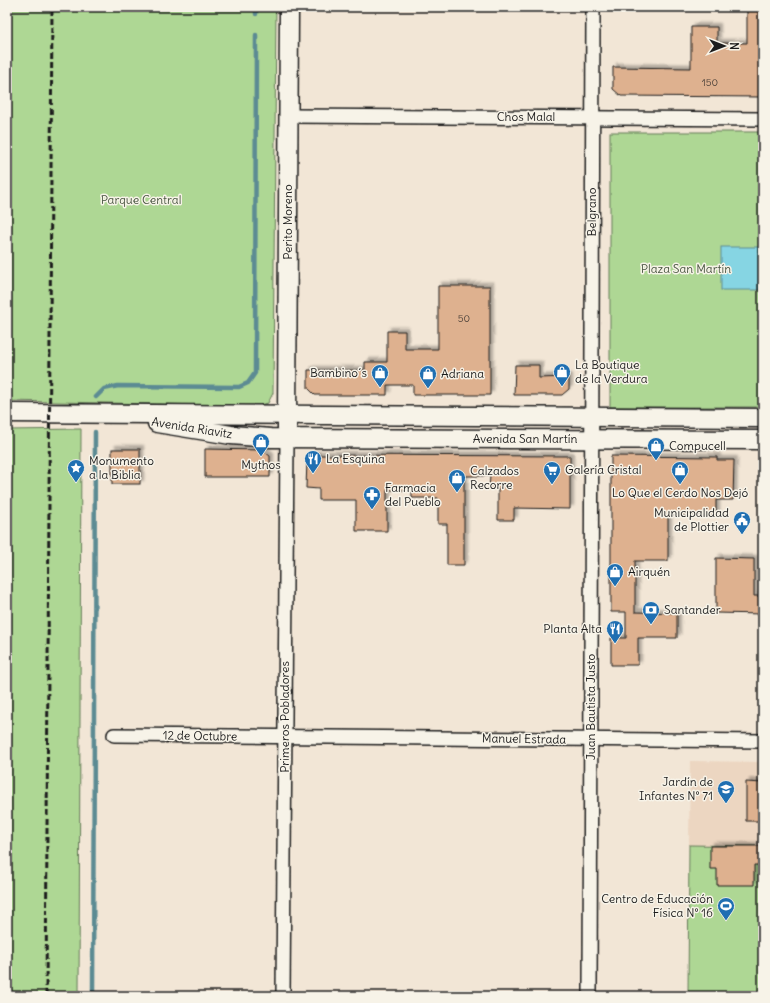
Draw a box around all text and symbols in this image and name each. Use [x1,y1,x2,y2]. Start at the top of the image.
north arrow [704,26,744,66]
text: N [727,42,741,50]
house number: 150 [702,76,718,89]
street label: Chos Malal [497,109,555,124]
street label: Perito Moreno [280,184,295,260]
street label: Belgrano [584,187,599,237]
park label: Parque Central [101,192,181,207]
park label: Plaza San Martín [641,261,731,276]
house number: 50 [458,312,470,325]
place label: La Boutique de la Verdura [575,357,648,386]
shop icon: La Boutique de la Verdura [552,362,572,387]
shop icon: Bambino´s [370,363,390,388]
shop icon: Adriana [418,364,438,389]
place label: Bambino´s [310,365,367,380]
place label: Adriana [441,366,484,381]
street label: Avenida Riavitz [151,414,234,441]
street label: Avenida San Martín [473,431,577,446]
shop icon: Mythos [251,432,271,457]
shop icon: Compucell [646,436,666,461]
place label: Compucell [669,438,726,453]
restaurant icon: La Esquina [303,449,323,474]
place label: La Esquina [326,451,385,466]
place label: Monumento a la Biblia [89,453,154,482]
place label: Mythos [241,457,281,472]
place icon: Monumento a la Biblia [66,458,86,483]
supermarket icon: Galería Cristal [542,460,562,485]
shop icon: Lo Que el Cerdo Nos Dejó [670,460,690,485]
place label: Galería Cristal [565,462,641,477]
place label: Calzados Recorre [470,463,519,492]
shop icon: Calzados Recorre [447,468,467,493]
place label: Farmacia del Pueblo [385,480,441,509]
pharmacy icon: Farmacia del Pueblo [362,485,382,510]
place label: Lo Que el Cerdo Nos Dejó [612,485,748,500]
place label: Municipalidad de Plottier [654,505,729,534]
public building icon: Municipalidad de Plottier [732,510,752,535]
shop icon: Airquén [605,562,625,587]
place label: Airquén [628,564,670,579]
bank icon: Santander [641,600,661,625]
place label: Santander [664,602,721,617]
restaurant icon: Planta Alta [605,619,625,644]
place label: Planta Alta [543,621,602,636]
street label: Juan Bautista Justo [583,653,598,760]
street label: Primeros Pobladores [277,661,292,773]
street label: 12 de Octubre [163,727,237,744]
street label: Manuel Estrada [482,730,566,747]
place label: Jardín de Infantes N° 71 [639,774,713,803]
school or university icon: Jardín de Infantes N° 71 [716,779,736,804]
place label: Centro de Educación Física N° 16 [601,891,713,920]
sports icon: Centro de Educación Física N° 16 [716,896,736,921]

